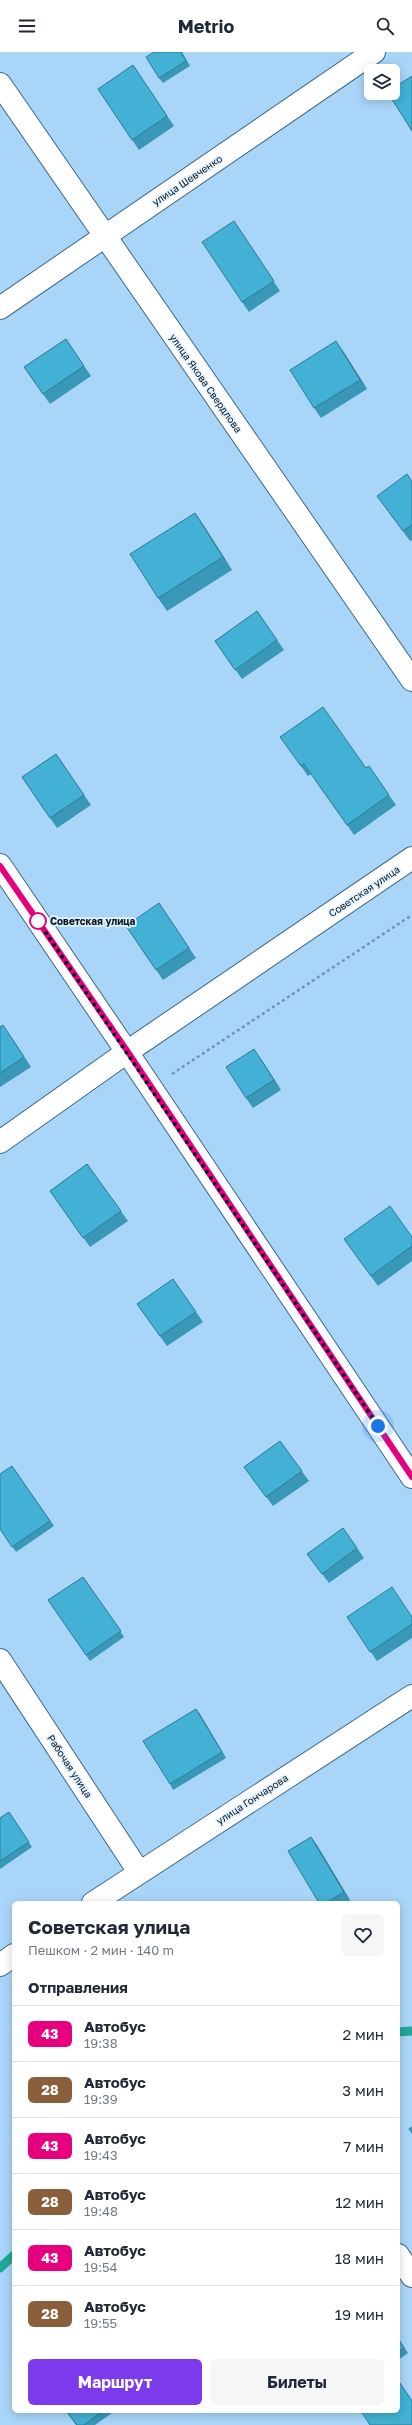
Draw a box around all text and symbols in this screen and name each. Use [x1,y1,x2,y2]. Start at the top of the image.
icon: menu [16,15,38,37]
text: Metrio [178,15,234,37]
icon: search [374,15,396,37]
map controls [364,64,400,100]
button: layers [364,64,400,100]
street label: улица Шевченко [150,152,224,208]
street label: улица Якова Свердлова [167,331,245,435]
street label: Советская улица [326,863,402,919]
marker: Советская улица [29,912,47,930]
place label: Советская улица [50,915,136,927]
your location [368,1416,388,1436]
street label: Рабочая улица [45,1732,95,1800]
street label: улица Гончарова [214,1771,290,1827]
button: heart [342,1914,384,1956]
text: Советская улица [28,1915,190,1938]
text: Пешком · 2 мин · 140 m [28,1942,174,1958]
text: Отправления [28,1978,128,1996]
text: Автобус [84,2017,146,2035]
text: 43 [41,2025,59,2042]
text: 2 мин [342,2025,384,2043]
text: 19:38 [84,2035,118,2051]
text: Автобус [84,2073,146,2091]
text: 28 [41,2081,59,2098]
text: 3 мин [342,2081,384,2099]
text: 19:39 [84,2091,118,2107]
text: Автобус [84,2129,146,2147]
text: 43 [41,2137,59,2154]
text: 7 мин [343,2137,384,2155]
text: 19:43 [84,2147,118,2163]
text: Автобус [84,2185,146,2203]
text: 28 [41,2193,59,2210]
text: 12 мин [335,2193,384,2211]
text: 19:48 [84,2203,118,2219]
text: Автобус [84,2241,146,2259]
text: 43 [41,2249,59,2266]
text: 18 мин [335,2249,384,2267]
text: 19:54 [84,2259,118,2275]
text: Автобус [84,2297,146,2315]
text: 28 [41,2305,59,2322]
text: 19 мин [335,2305,384,2323]
text: 19:55 [84,2315,117,2331]
button: Маршрут [28,2359,202,2405]
button: Билеты [210,2359,384,2405]

